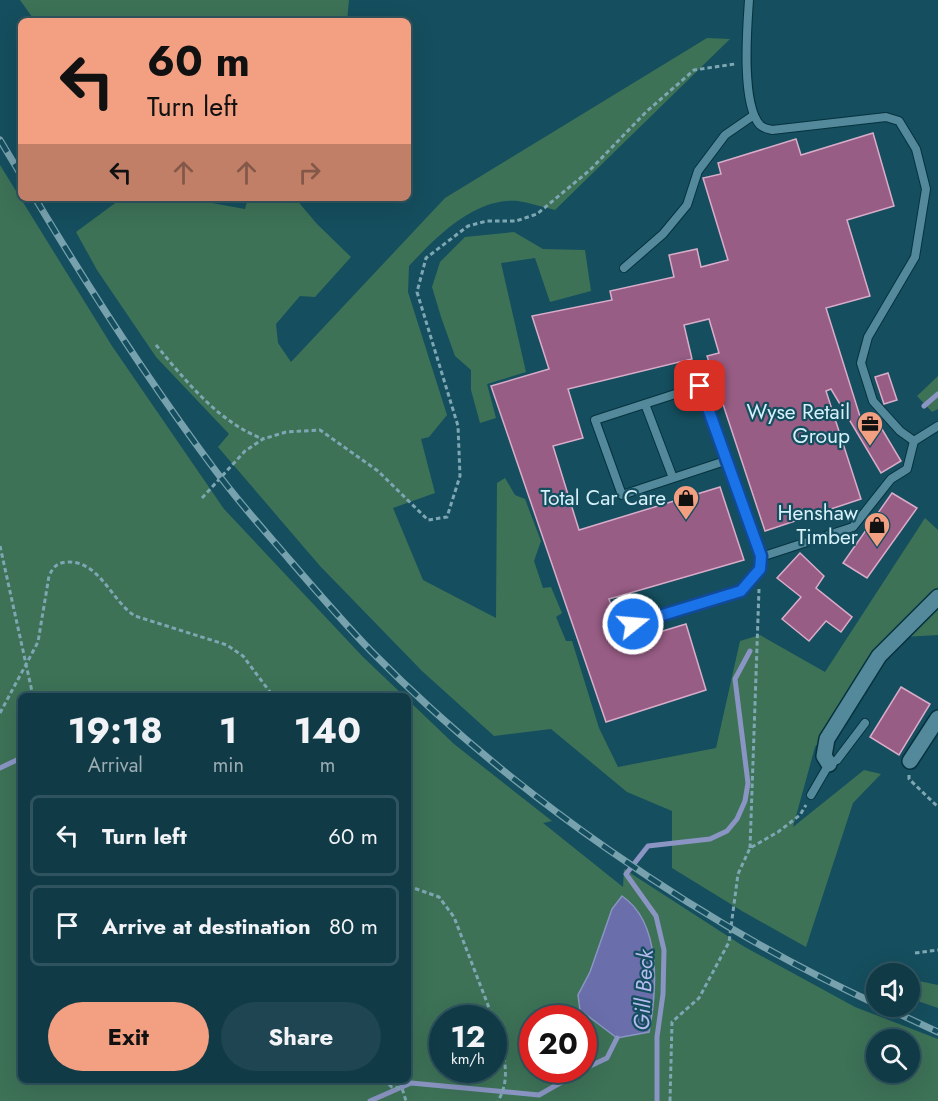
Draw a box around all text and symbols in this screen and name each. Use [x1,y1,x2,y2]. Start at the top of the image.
text: 60 m [147,31,250,92]
icon: left [48,42,126,120]
text: Turn left [147,87,237,126]
icon: left [104,156,137,189]
icon: ahead [167,156,200,189]
icon: ahead [230,156,263,189]
icon: right [293,156,326,189]
pin [674,360,725,411]
icon: arrive [683,369,716,402]
place label: Wyse Retail Group [746,397,850,451]
office icon: Wyse Retail Group [855,409,885,447]
place label: Total Car Care [540,483,666,513]
shop icon: Total Car Care [671,483,701,521]
place label: Henshaw Timber [777,498,859,552]
shop icon: Henshaw Timber [862,510,892,548]
position arrow [601,592,665,656]
text: 19:18 [68,704,163,756]
text: 1 [219,704,237,756]
text: 140 [294,704,361,756]
text: Arrival [88,751,143,780]
text: min [213,751,244,780]
text: m [320,751,335,780]
icon: left [51,819,84,852]
text: Turn left [102,820,187,852]
text: 60 m [328,820,378,852]
icon: arrive [51,909,84,942]
text: Arrive at destination [102,910,311,942]
text: 80 m [329,910,378,942]
water label: Gill Beck [625,947,661,1031]
map controls [866,963,920,1083]
button: sound [866,963,920,1017]
button: Exit [48,1002,209,1071]
button: Share [221,1002,381,1071]
speed limit sign: 20 [519,1005,597,1083]
text: 12 [451,1015,485,1058]
button: search [866,1029,920,1083]
text: km/h [451,1048,485,1070]

